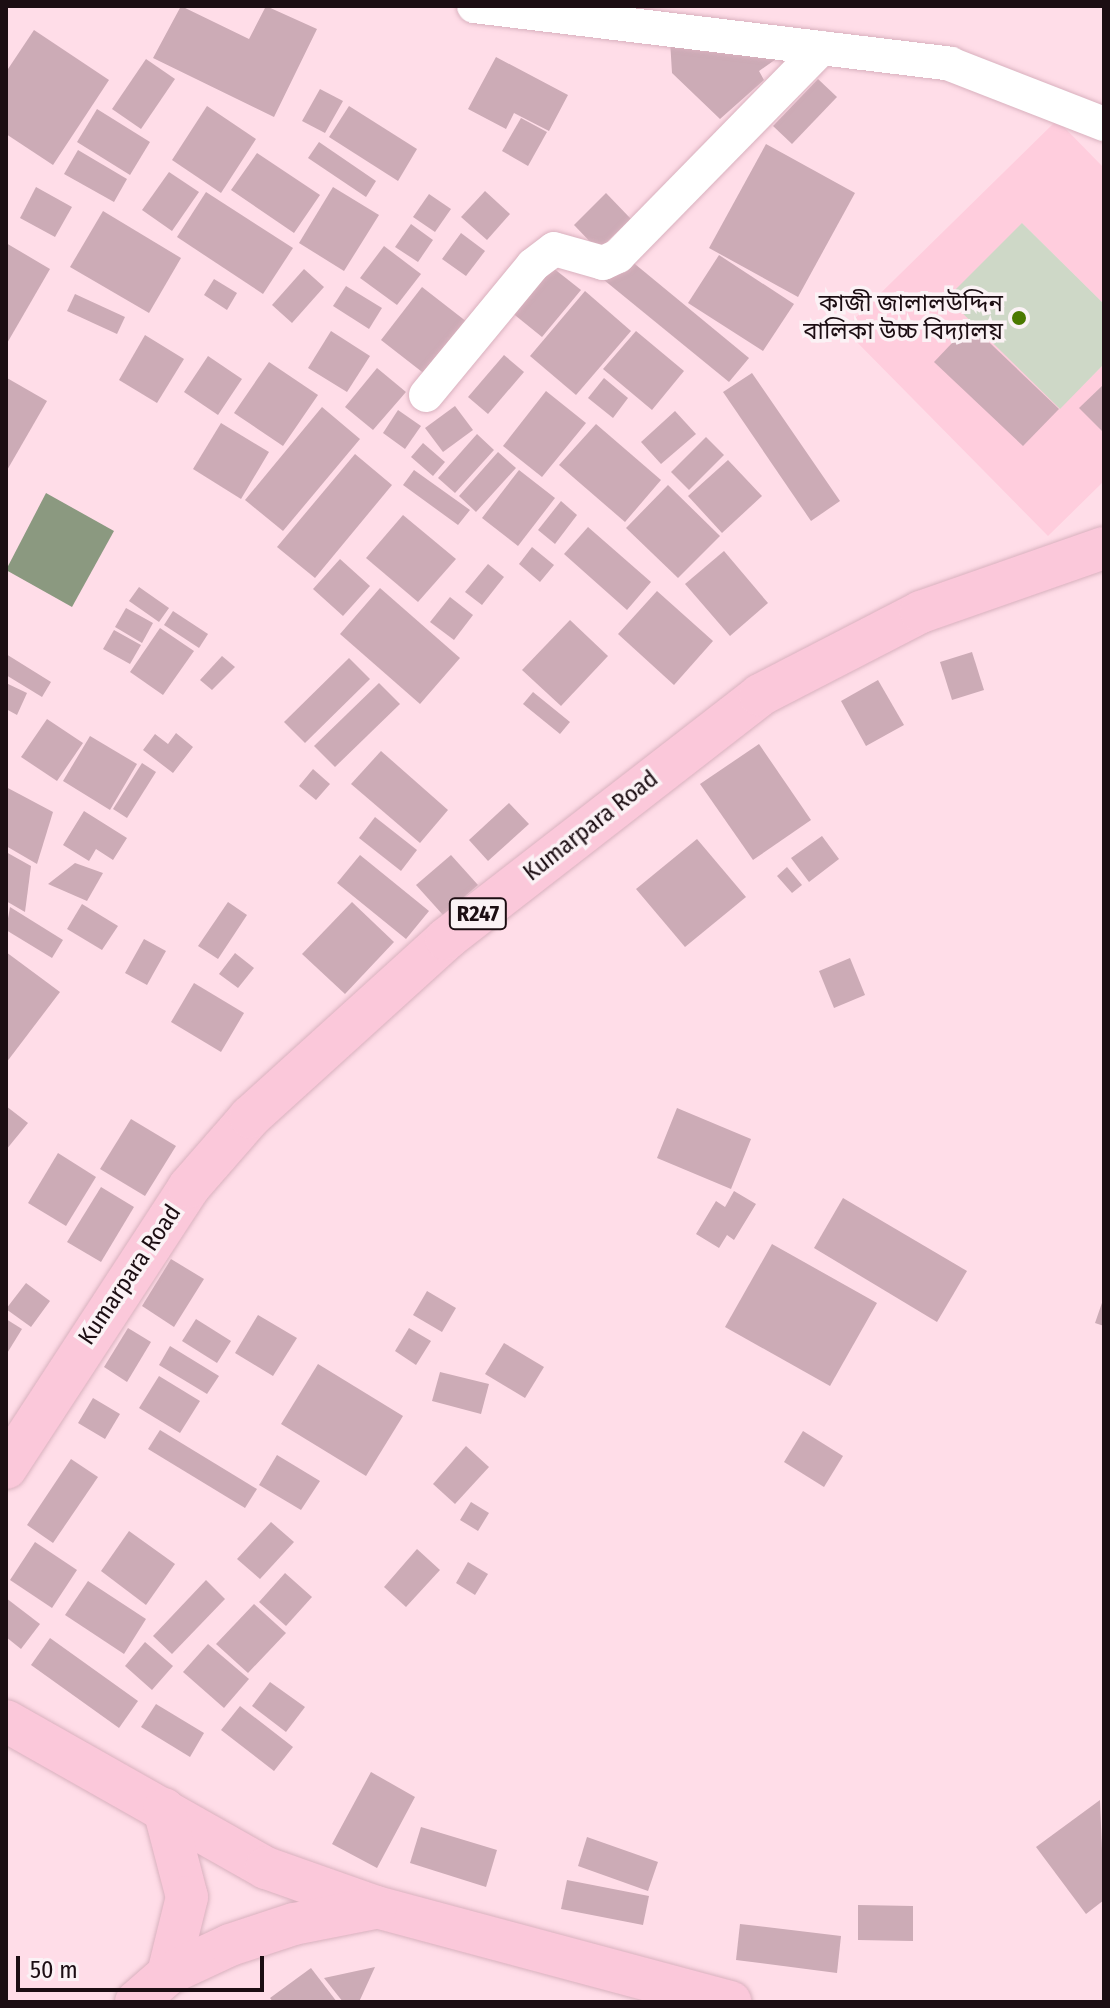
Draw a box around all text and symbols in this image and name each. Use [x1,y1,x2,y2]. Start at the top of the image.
place label: কাজী জালালউদ্দিন বালিকা উচ্চ বিদ্যালয় [803,290,1003,346]
marker: কাজী জালালউদ্দিন বালিকা উচ্চ বিদ্যালয় [1010,309,1028,327]
street label: Kumarpara Road [518,765,664,887]
road number: R247 [448,896,508,932]
street label: Kumarpara Road [73,1199,187,1351]
scale bar [20,1940,268,1990]
text: 50 m [30,1956,78,1984]

